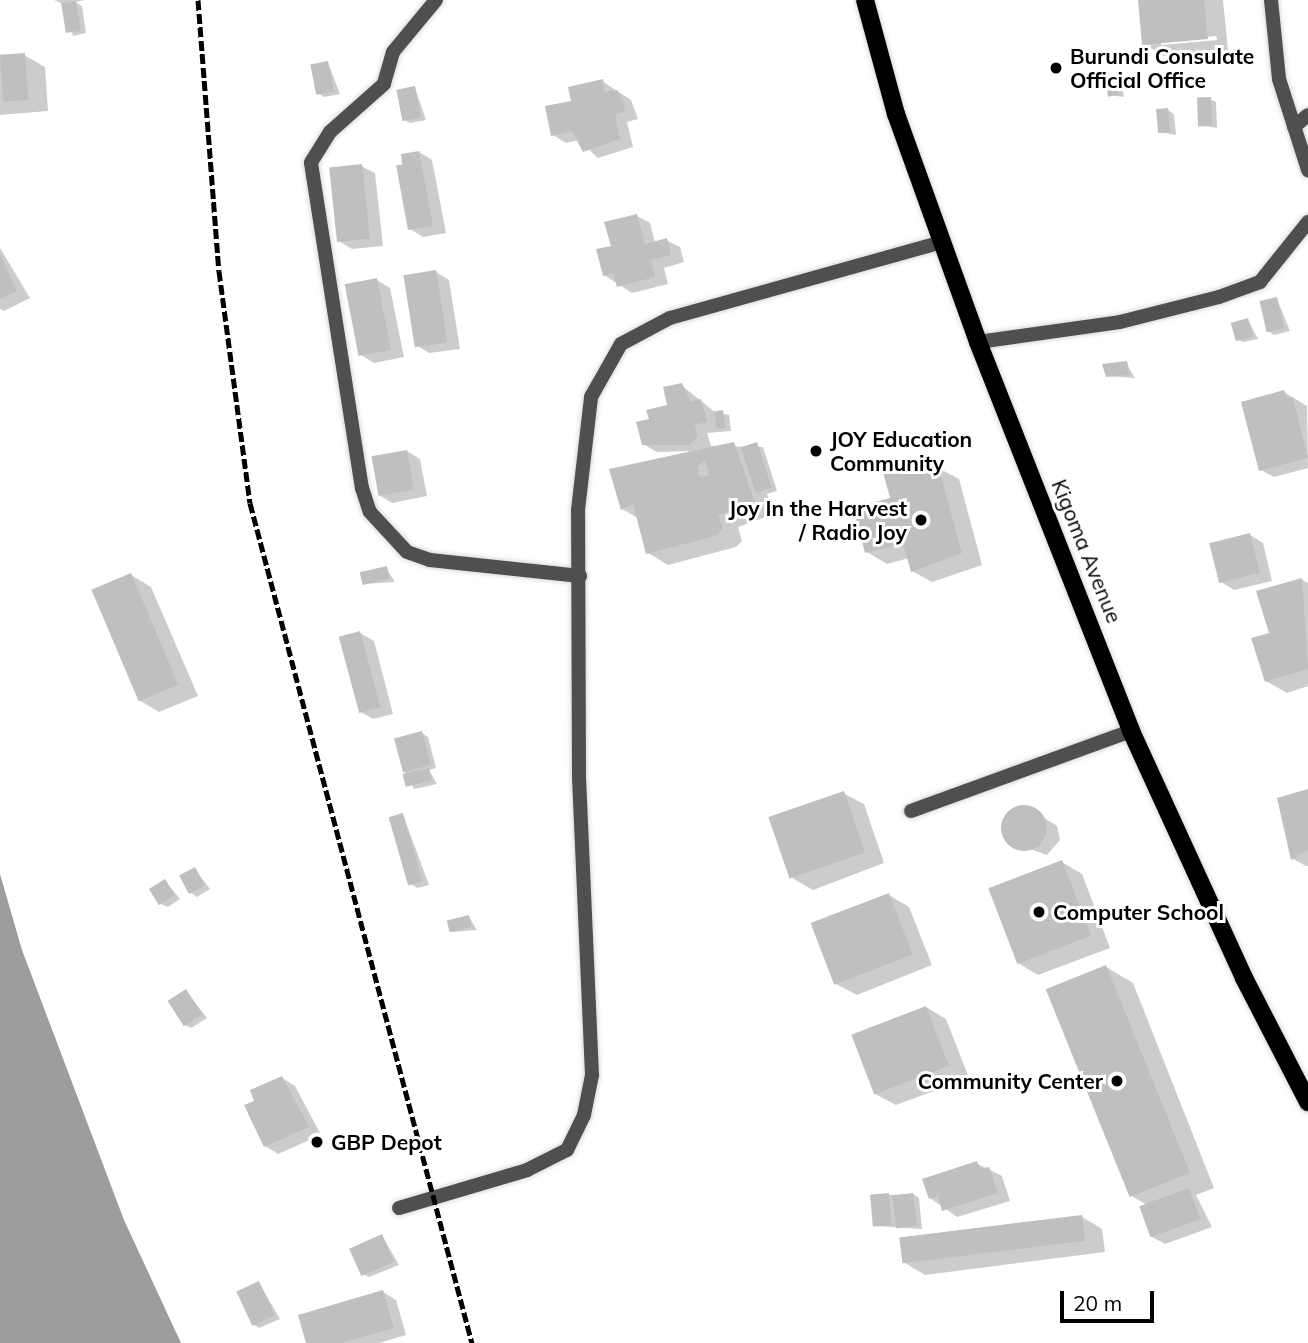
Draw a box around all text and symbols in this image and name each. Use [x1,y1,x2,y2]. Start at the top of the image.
place label: Burundi Consulate Official Office [1070,43,1254,93]
marker: Burundi Consulate Official Office [1048,60,1064,76]
place label: JOY Education Community [830,426,972,476]
marker: JOY Education Community [808,443,824,459]
street label: Kigoma Avenue [1047,476,1127,626]
place label: Joy In the Harvest / Radio Joy [729,495,907,545]
marker: Joy In the Harvest / Radio Joy [913,512,929,528]
place label: Computer School [1053,899,1224,925]
marker: Computer School [1031,904,1047,920]
place label: Community Center [918,1068,1103,1094]
marker: Community Center [1109,1073,1125,1089]
place label: GBP Depot [331,1129,442,1155]
marker: GBP Depot [309,1134,325,1150]
scale bar [1063,1276,1158,1320]
text: 20 m [1073,1290,1122,1316]

